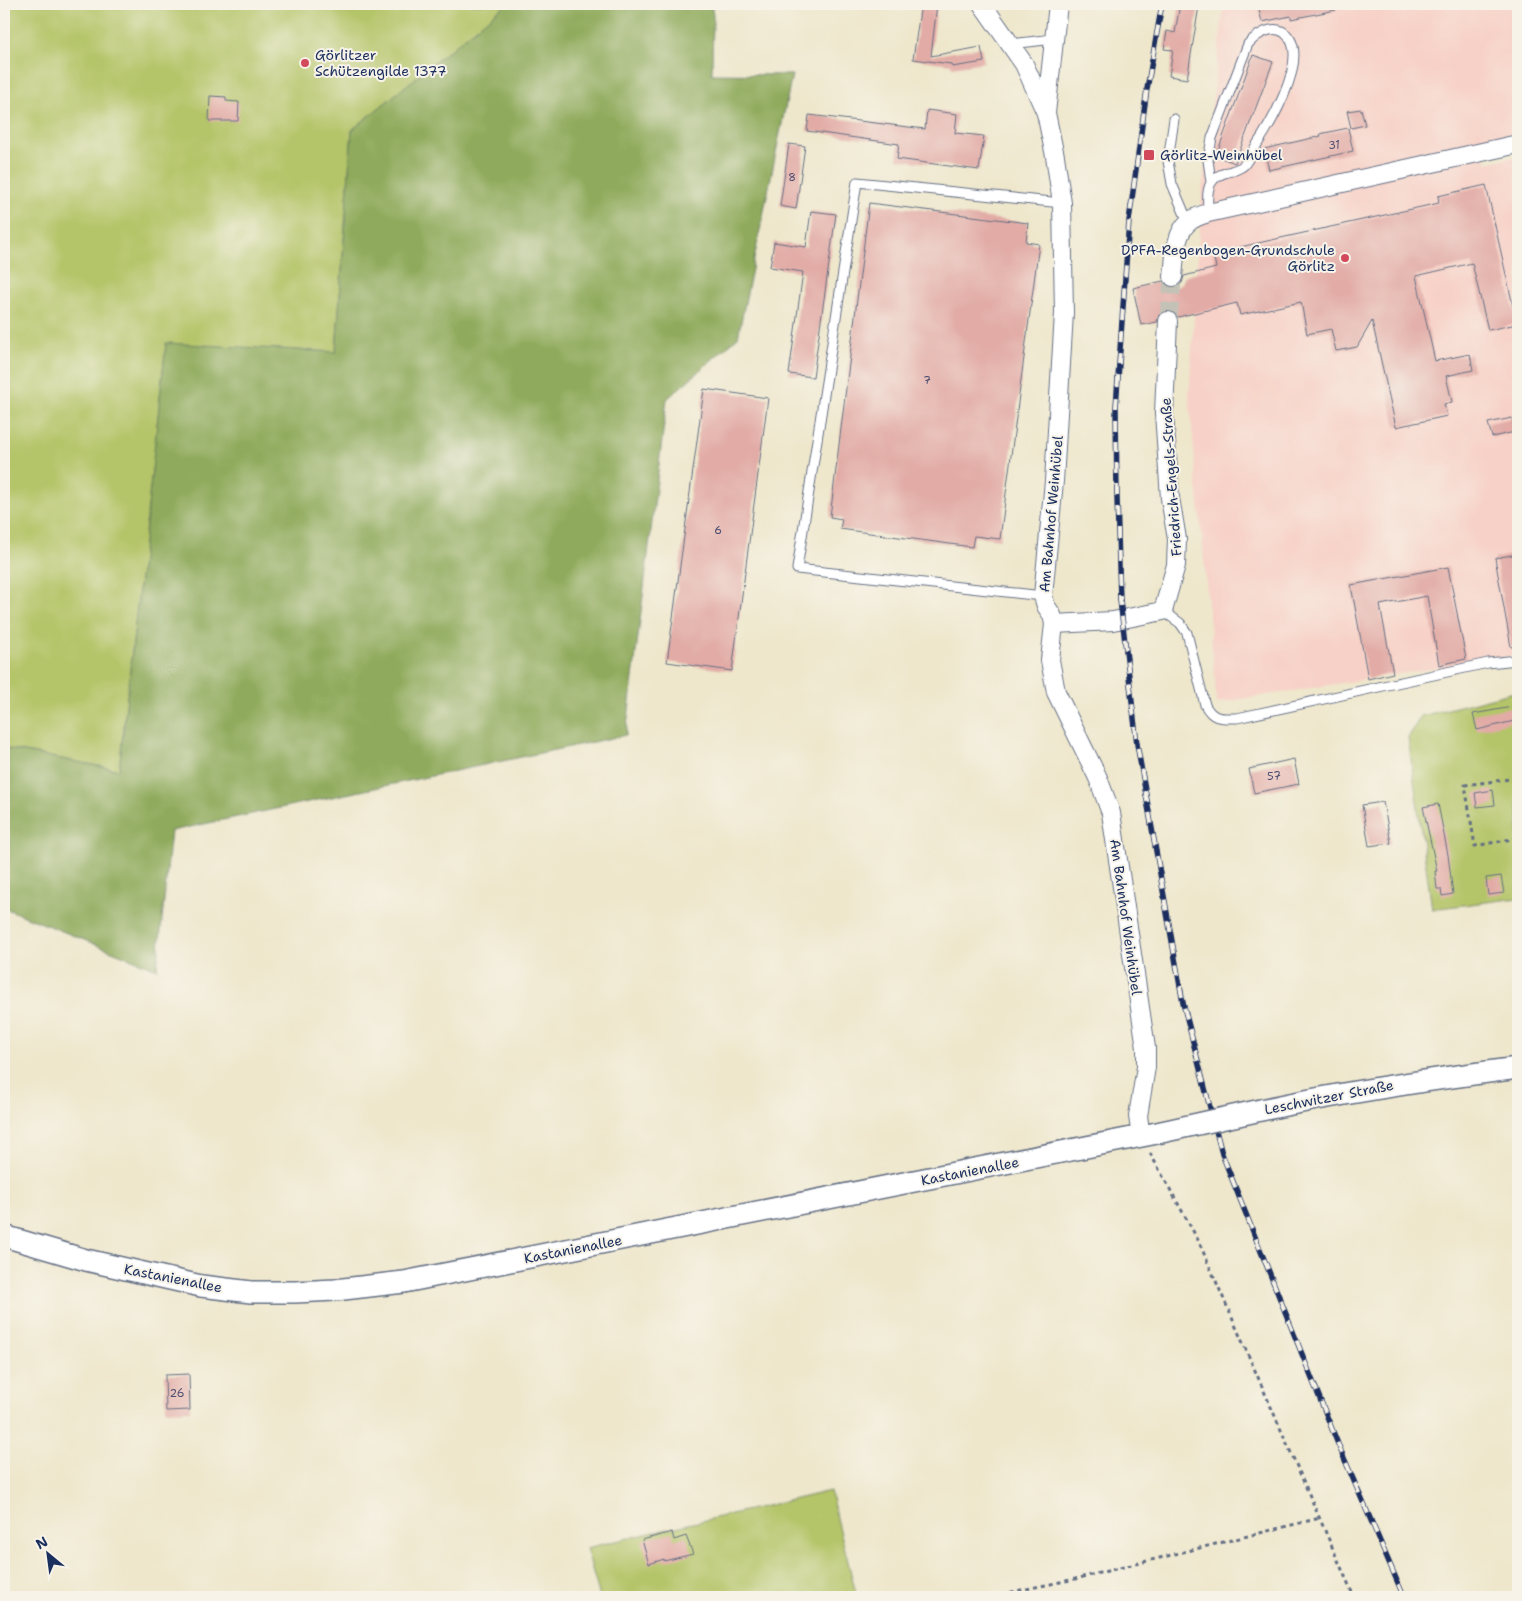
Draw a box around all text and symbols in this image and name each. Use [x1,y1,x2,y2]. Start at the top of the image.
place label: Görlitzer Schützengilde 1377 [315,46,447,80]
marker: Görlitzer Schützengilde 1377 [299,57,311,69]
house number: 31 [1328,138,1340,153]
place label: Görlitz-Weinhübel [1160,146,1283,164]
marker: Görlitz-Weinhübel [1142,148,1156,162]
house number: 8 [788,170,796,185]
place label: DPFA-Regenbogen-Grundschule Görlitz [1121,241,1335,275]
marker: DPFA-Regenbogen-Grundschule Görlitz [1339,252,1351,264]
house number: 7 [923,373,931,388]
street label: Friedrich-Engels-Straße [1156,397,1186,557]
street label: Am Bahnhof Weinhübel [1035,434,1067,593]
house number: 6 [714,523,722,538]
house number: 57 [1267,769,1281,784]
street label: Am Bahnhof Weinhübel [1106,838,1146,997]
street label: Leschwitzer Straße [1263,1076,1395,1118]
street label: Kastanienallee [919,1153,1021,1189]
street label: Kastanienallee [522,1231,624,1267]
street label: Kastanienallee [122,1260,224,1296]
house number: 26 [170,1386,184,1401]
north arrow [22,1528,72,1578]
text: N [32,1532,51,1553]

